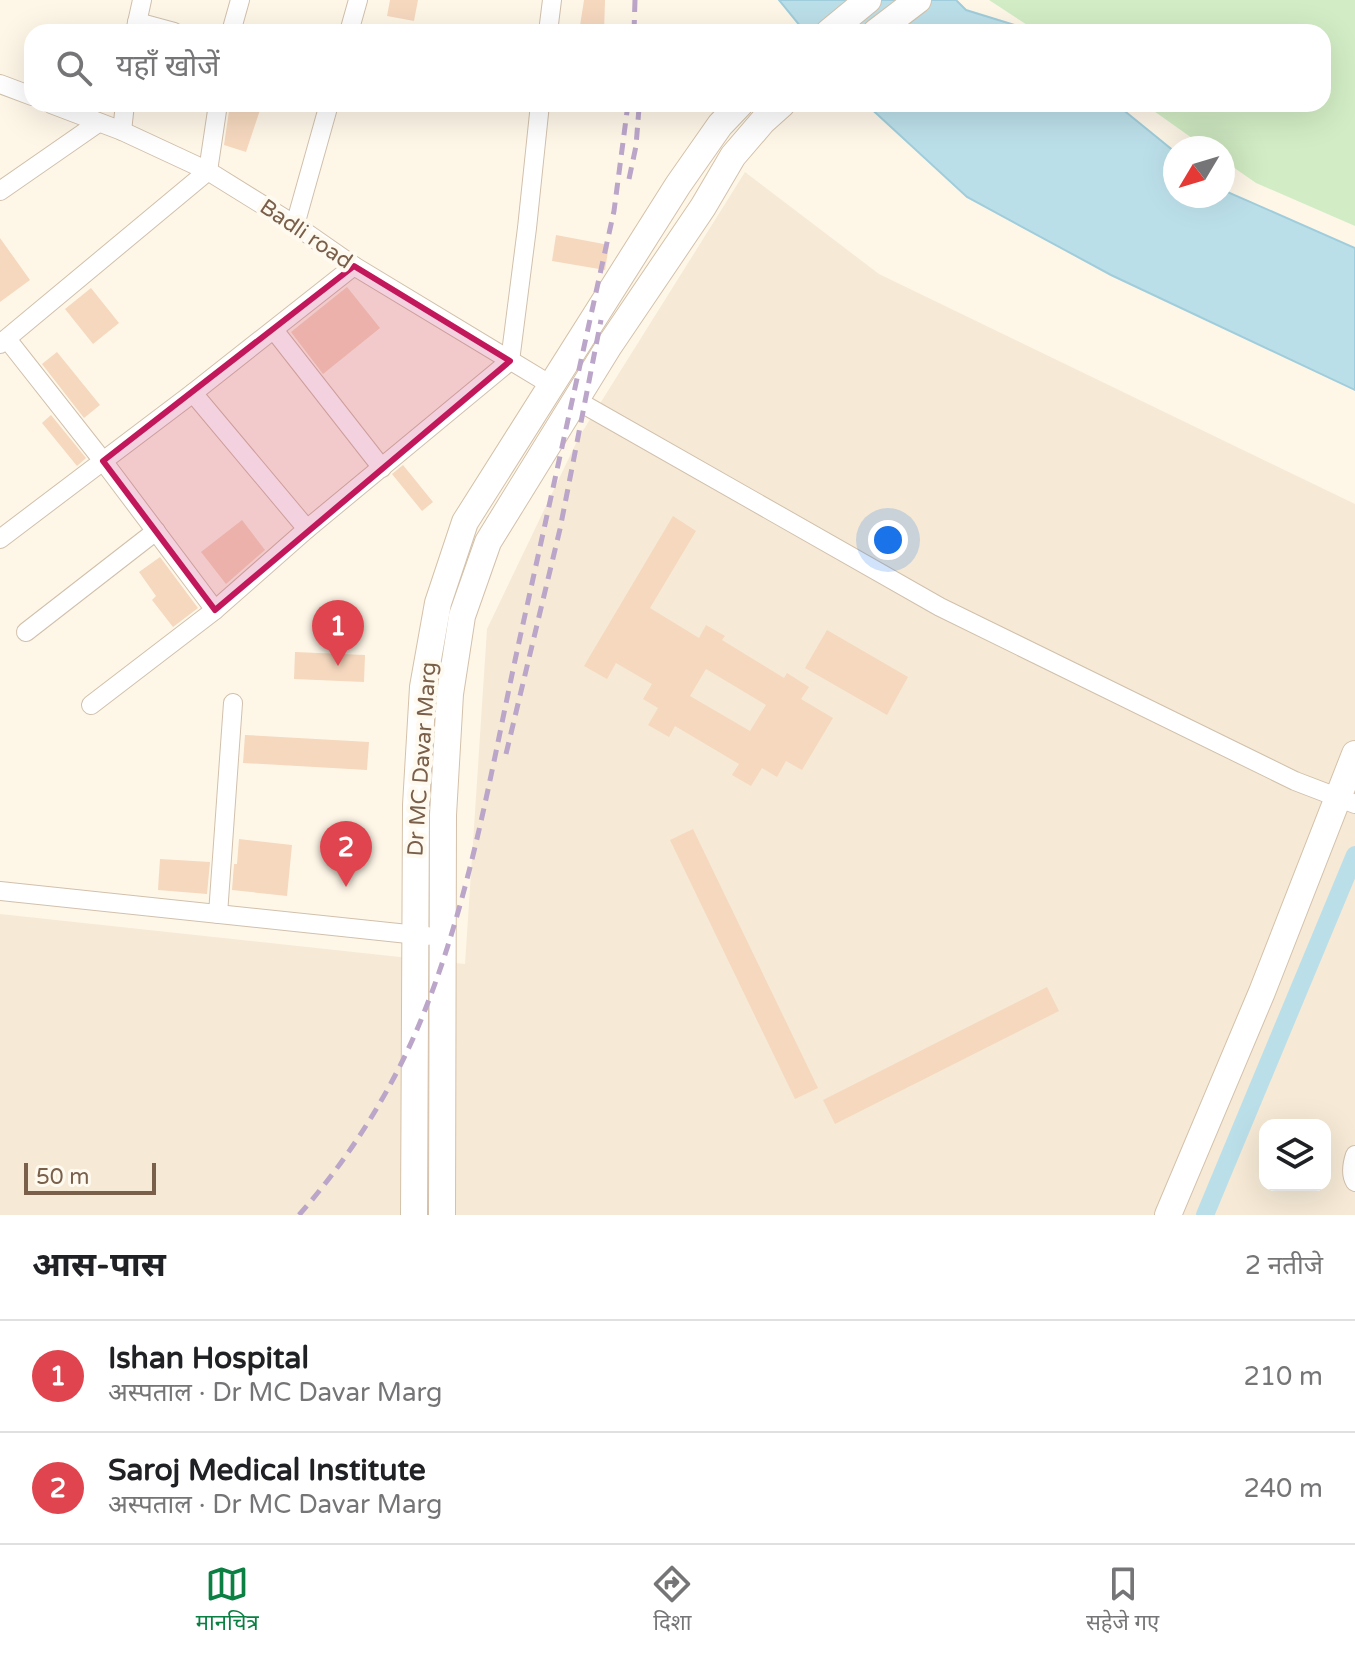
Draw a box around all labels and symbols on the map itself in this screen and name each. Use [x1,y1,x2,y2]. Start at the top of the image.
north arrow [1163,136,1235,208]
street label: Badli road [255,194,357,274]
your location [868,520,908,560]
pin: 1 [312,600,364,666]
street label: Dr MC Davar Marg [402,661,442,857]
pin: 2 [320,821,372,887]
scale bar [24,1159,156,1195]

